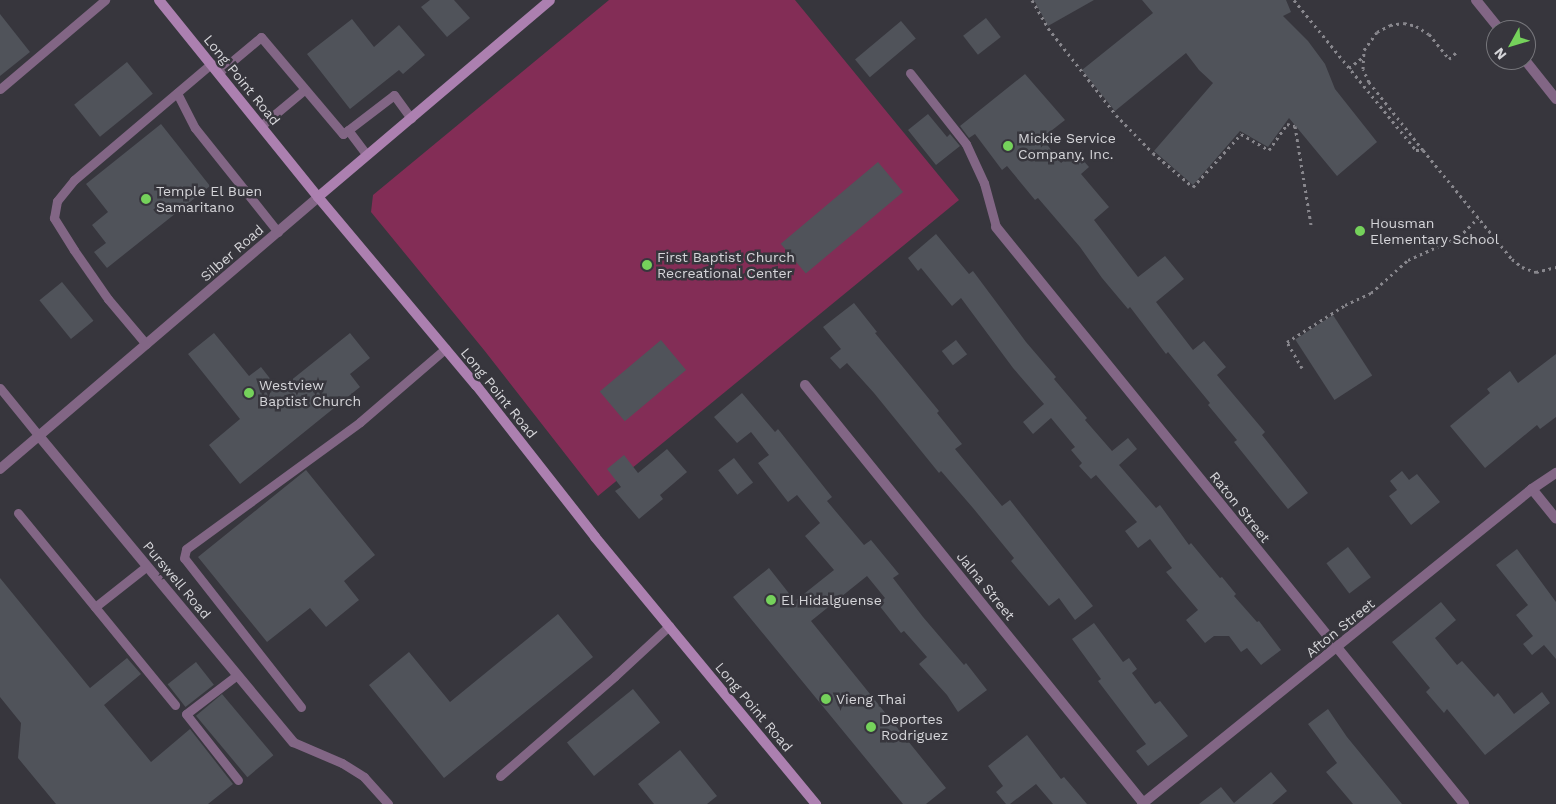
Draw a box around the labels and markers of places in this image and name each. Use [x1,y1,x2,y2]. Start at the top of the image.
place label: Mickie Service Company, Inc. [1018,130,1116,162]
marker: Mickie Service Company, Inc. [1002,140,1014,152]
place label: Temple El Buen Samaritano [156,183,263,216]
marker: Temple El Buen Samaritano [140,193,152,205]
place label: Housman Elementary School [1370,215,1499,248]
marker: Housman Elementary School [1354,225,1366,237]
place label: First Baptist Church Recreational Center [657,249,795,282]
marker: First Baptist Church Recreational Center [641,259,653,271]
place label: Westview Baptist Church [259,377,361,410]
marker: Westview Baptist Church [243,387,255,399]
place label: El Hidalguense [781,592,882,608]
marker: El Hidalguense [765,594,777,606]
place label: Vieng Thai [836,691,906,707]
marker: Vieng Thai [820,693,832,705]
place label: Deportes Rodriguez [881,711,948,744]
marker: Deportes Rodriguez [865,721,877,733]

